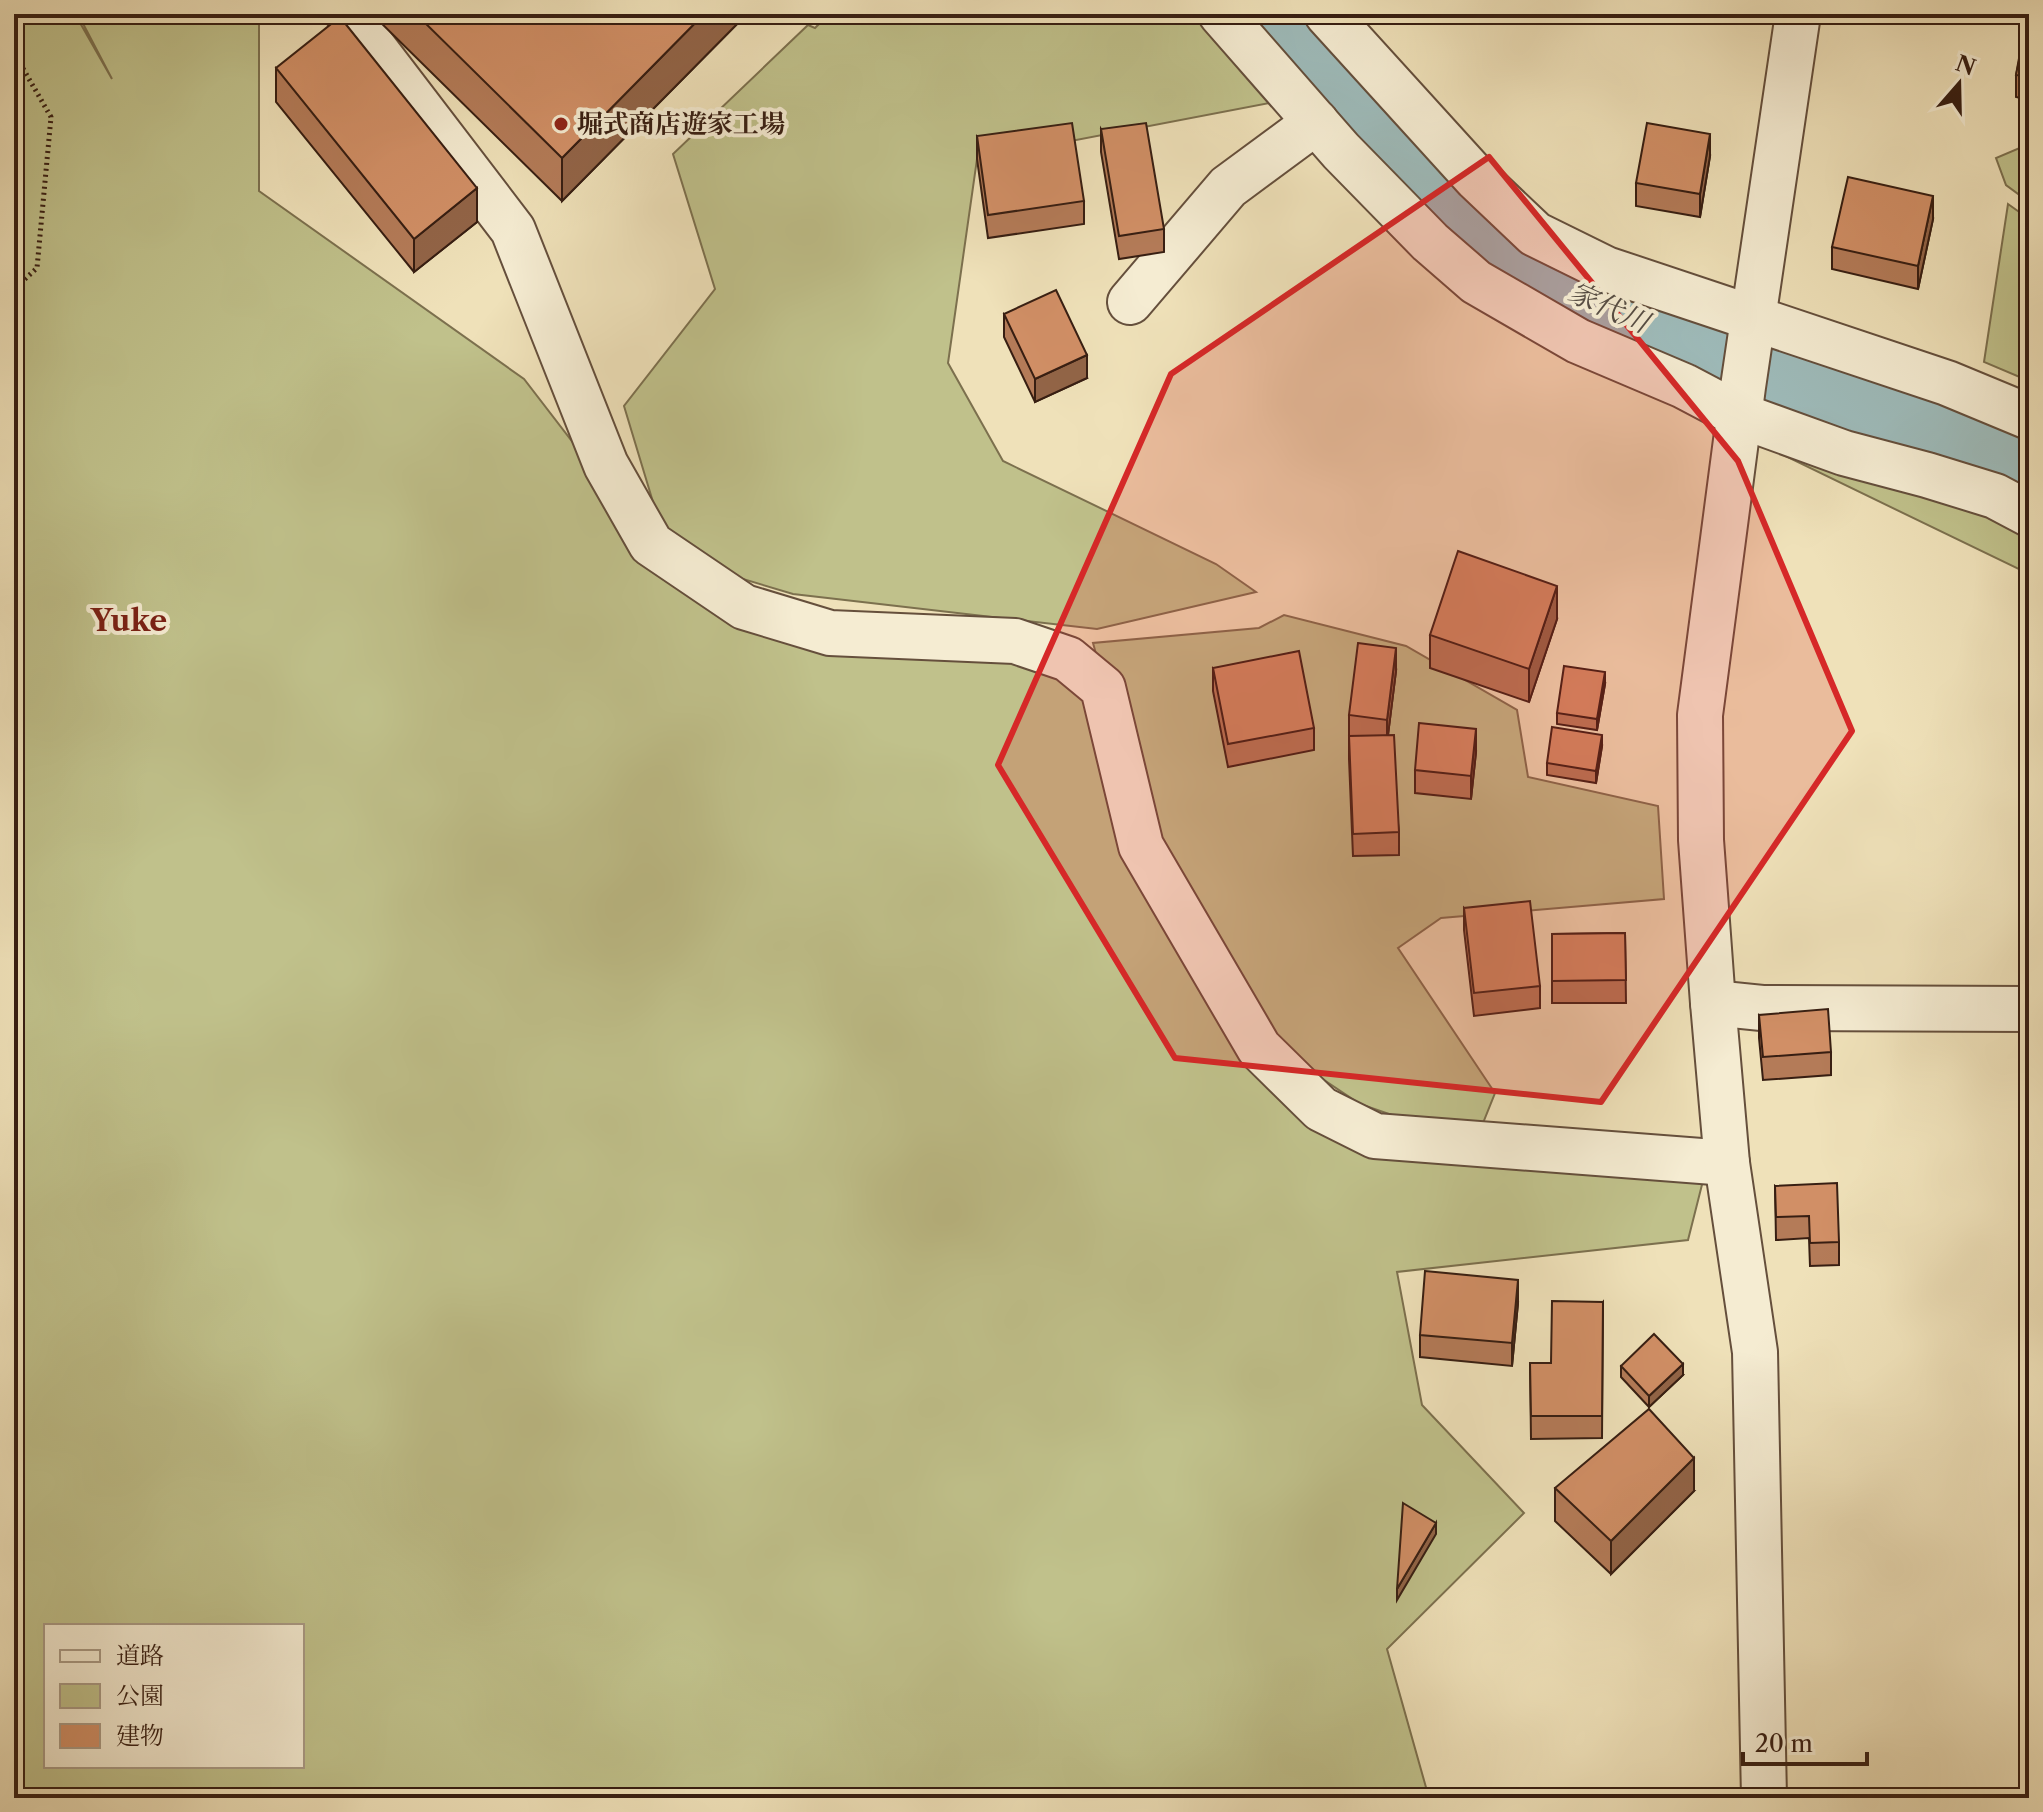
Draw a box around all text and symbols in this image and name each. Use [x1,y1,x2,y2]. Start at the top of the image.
north arrow [1919,44,1999,124]
text: N [1952,50,1979,82]
place label: 堀式商店遊家工場 [577,108,785,140]
marker: 堀式商店遊家工場 [552,115,570,133]
water label: 家代川 [1564,274,1657,341]
district label: Yuke [90,602,167,639]
legend [44,1624,304,1768]
text: 道路 [116,1641,164,1670]
text: 公園 [116,1681,164,1710]
scale bar [1743,1716,1867,1766]
text: 建物 [116,1721,164,1750]
text: 20 m [1755,1729,1813,1758]

